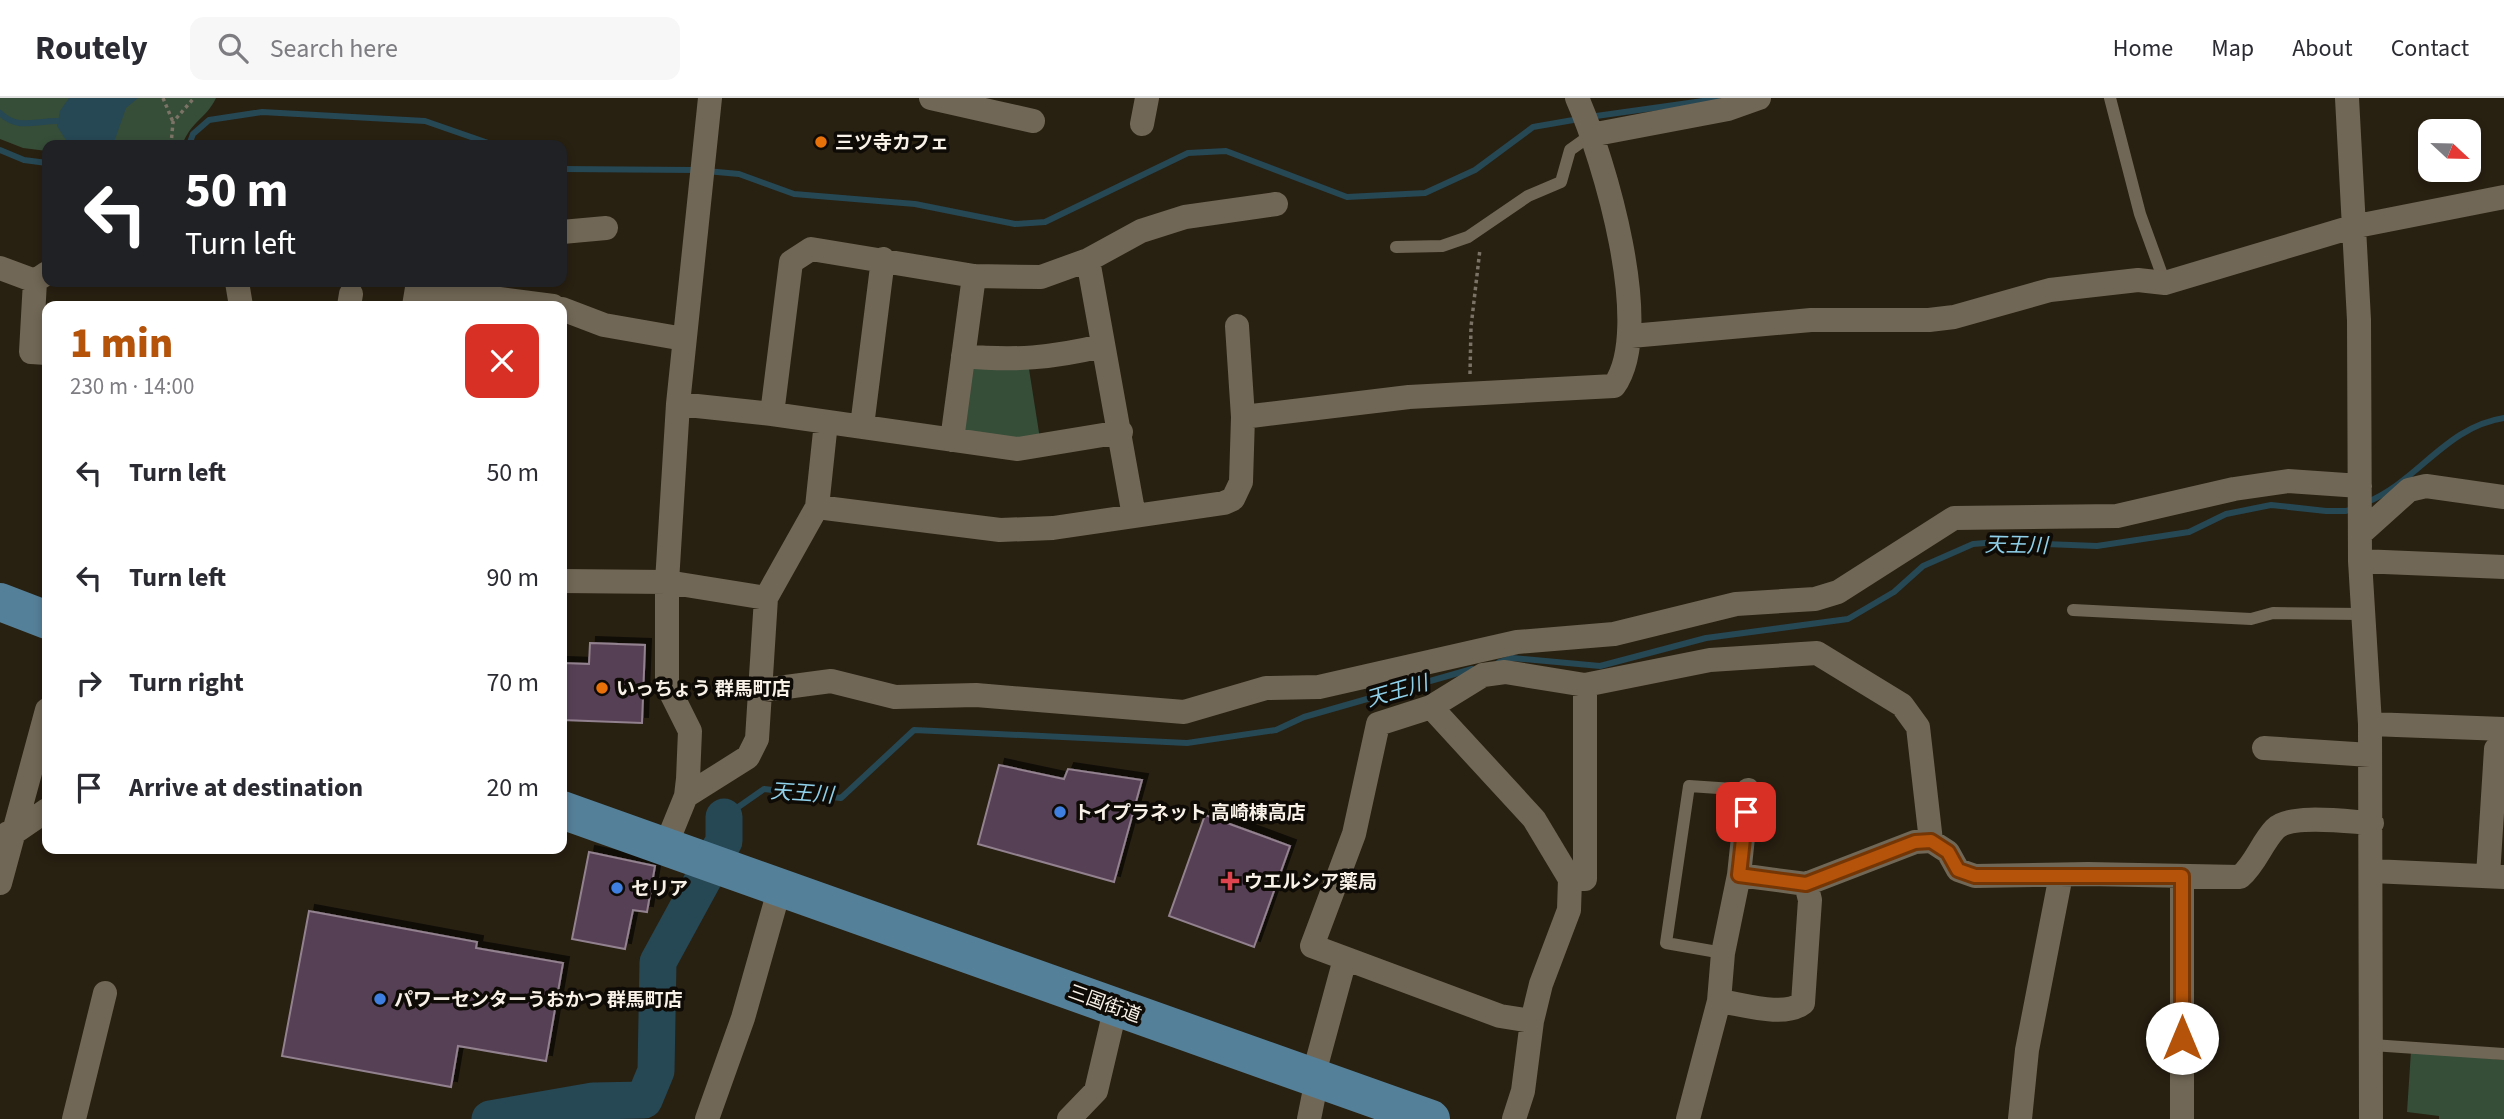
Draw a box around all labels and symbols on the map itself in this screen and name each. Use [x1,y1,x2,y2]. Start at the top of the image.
north arrow [2418,119,2482,182]
place label: 三ツ寺カフェ [835,130,949,157]
marker: 三ツ寺カフェ [813,134,829,150]
water label: 天王川 [1984,529,2050,561]
water label: 天王川 [1363,667,1433,714]
place label: いっちょう 群馬町店 [616,676,791,703]
marker: いっちょう 群馬町店 [594,680,610,696]
water label: 天王川 [770,776,836,810]
pin [1716,782,1776,842]
place label: トイプラネット 高崎棟高店 [1074,800,1306,827]
marker: トイプラネット 高崎棟高店 [1052,804,1068,820]
place label: ウエルシア薬局 [1244,869,1377,896]
marker: ウエルシア薬局 [1222,873,1238,889]
place label: セリア [631,876,688,903]
marker: セリア [609,880,625,896]
street label: 三国街道 [1064,979,1145,1030]
place label: パワーセンターうおかつ 群馬町店 [394,987,683,1014]
marker: パワーセンターうおかつ 群馬町店 [372,991,388,1007]
position arrow [2145,1001,2219,1075]

